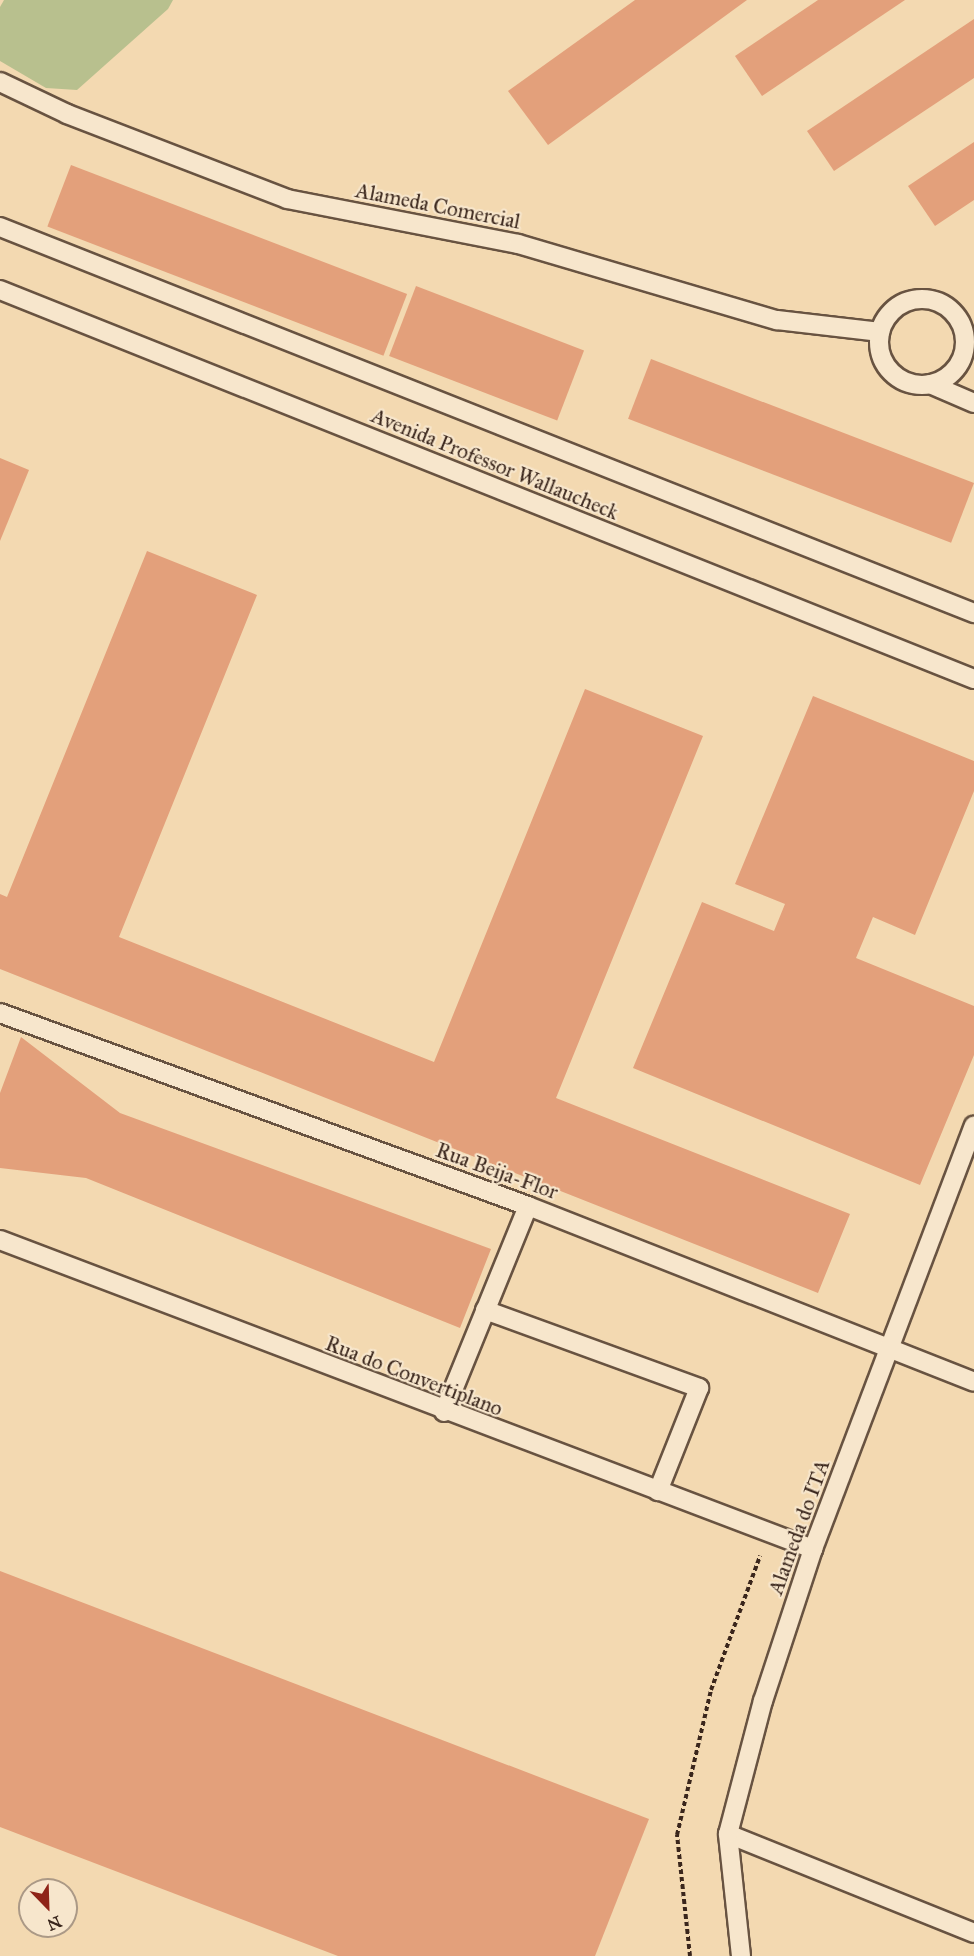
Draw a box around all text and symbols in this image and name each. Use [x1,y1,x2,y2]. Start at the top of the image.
street label: Alameda Comercial [354,178,522,234]
street label: Avenida Professor Wallaucheck [368,403,622,525]
street label: Rua Beija-Flor [433,1137,561,1205]
street label: Rua do Convertiplano [322,1331,506,1421]
street label: Alameda do ITA [763,1456,835,1598]
north arrow [18,1878,78,1938]
text: N [44,1912,64,1935]

